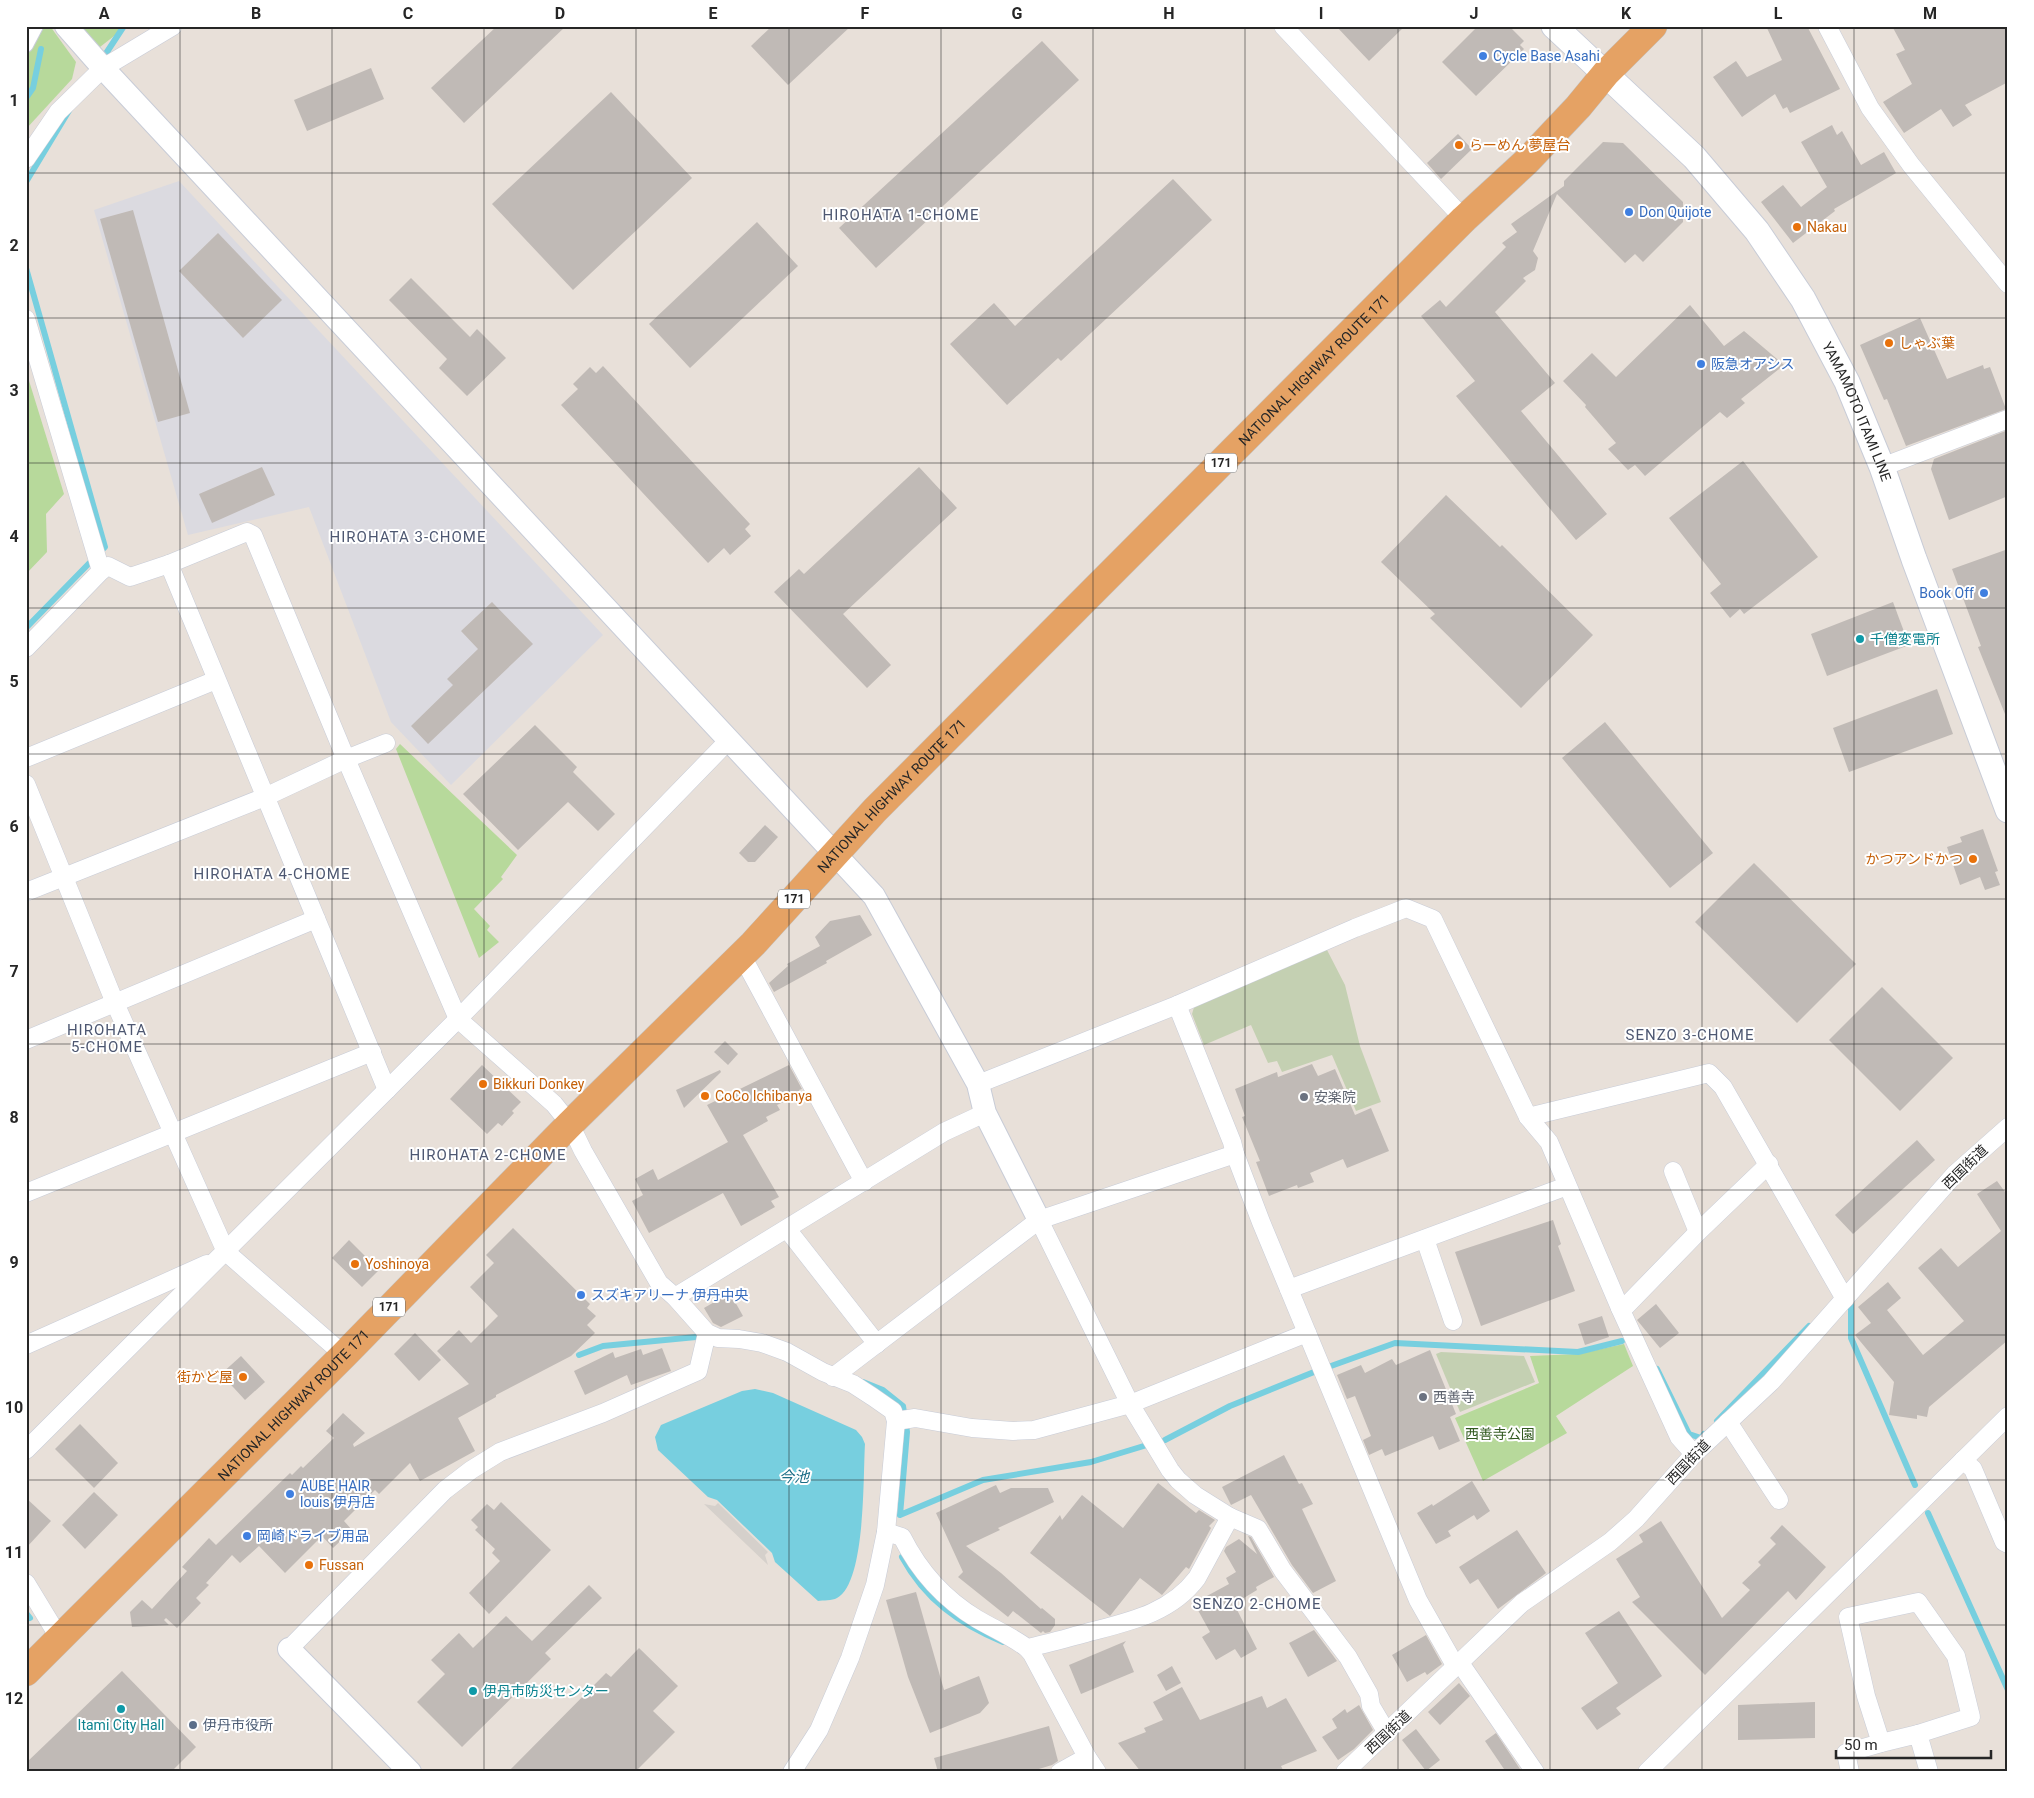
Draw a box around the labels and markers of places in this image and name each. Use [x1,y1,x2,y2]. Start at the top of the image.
place label: Cycle Base Asahi [1493,48,1600,64]
marker: Cycle Base Asahi [1477,50,1489,62]
place label: らーめん 夢屋台 [1469,137,1570,153]
marker: らーめん 夢屋台 [1453,139,1465,151]
place label: Don Quijote [1639,204,1711,220]
marker: Don Quijote [1623,206,1635,218]
place label: Nakau [1807,219,1847,235]
marker: Nakau [1791,221,1803,233]
place label: しゃぶ葉 [1899,335,1955,351]
marker: しゃぶ葉 [1883,337,1895,349]
place label: 阪急オアシス [1711,356,1794,372]
marker: 阪急オアシス [1695,358,1707,370]
place label: Book Off [1919,585,1974,601]
marker: Book Off [1978,587,1990,599]
place label: 千僧変電所 [1870,631,1940,647]
marker: 千僧変電所 [1854,633,1866,645]
place label: かつアンドかつ [1866,851,1963,867]
marker: かつアンドかつ [1967,853,1979,865]
place label: Bikkuri Donkey [493,1076,585,1092]
marker: Bikkuri Donkey [477,1078,489,1090]
place label: CoCo Ichibanya [715,1088,812,1104]
place label: 安楽院 [1314,1089,1356,1105]
marker: CoCo Ichibanya [699,1090,711,1102]
marker: 安楽院 [1298,1091,1310,1103]
place label: Yoshinoya [365,1256,429,1272]
marker: Yoshinoya [349,1258,361,1270]
place label: スズキアリーナ 伊丹中央 [591,1287,748,1303]
marker: スズキアリーナ 伊丹中央 [575,1289,587,1301]
place label: 街かど屋 [177,1369,233,1385]
marker: 街かど屋 [237,1371,249,1383]
place label: 西善寺 [1433,1389,1475,1405]
marker: 西善寺 [1417,1391,1429,1403]
place label: AUBE HAIR louis 伊丹店 [300,1478,375,1510]
marker: AUBE HAIR louis 伊丹店 [284,1488,296,1500]
place label: 岡崎ドライブ用品 [257,1528,369,1544]
marker: 岡崎ドライブ用品 [241,1530,253,1542]
place label: Fussan [319,1557,364,1573]
marker: Fussan [303,1559,315,1571]
place label: 伊丹市防災センター [483,1683,609,1699]
marker: 伊丹市防災センター [467,1685,479,1697]
marker: Itami City Hall [115,1703,127,1715]
place label: Itami City Hall [78,1717,164,1733]
place label: 伊丹市役所 [203,1717,273,1733]
marker: 伊丹市役所 [187,1719,199,1731]

